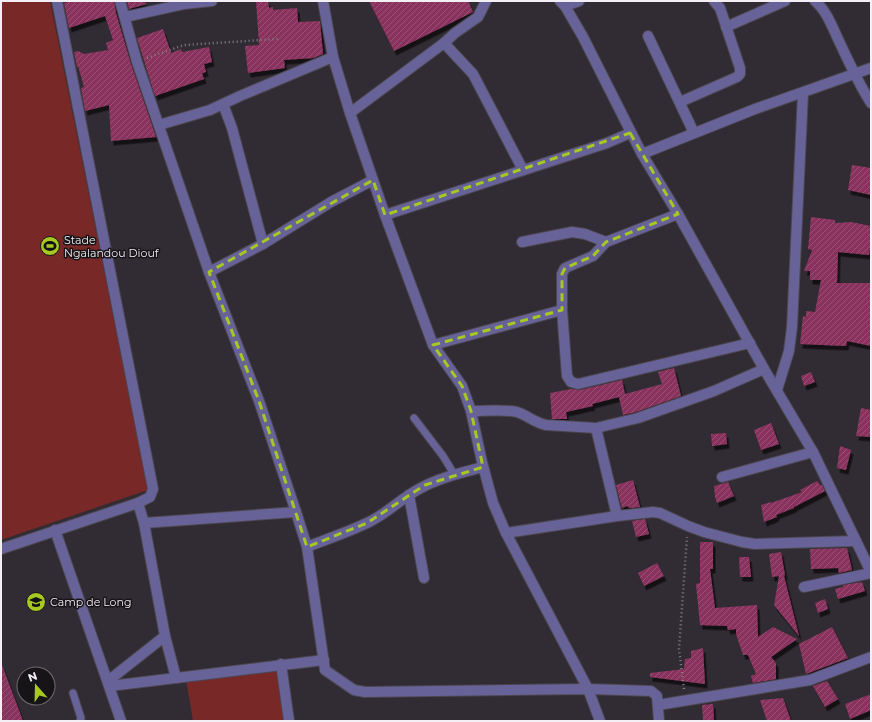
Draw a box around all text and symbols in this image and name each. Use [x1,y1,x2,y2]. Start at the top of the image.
place label: Stade Ngalandou Diouf [64,233,160,260]
sports icon: Stade Ngalandou Diouf [39,235,61,257]
school or university icon: Camp de Long [25,591,47,613]
place label: Camp de Long [50,595,131,609]
north arrow [16,666,56,706]
text: N [26,669,39,685]

